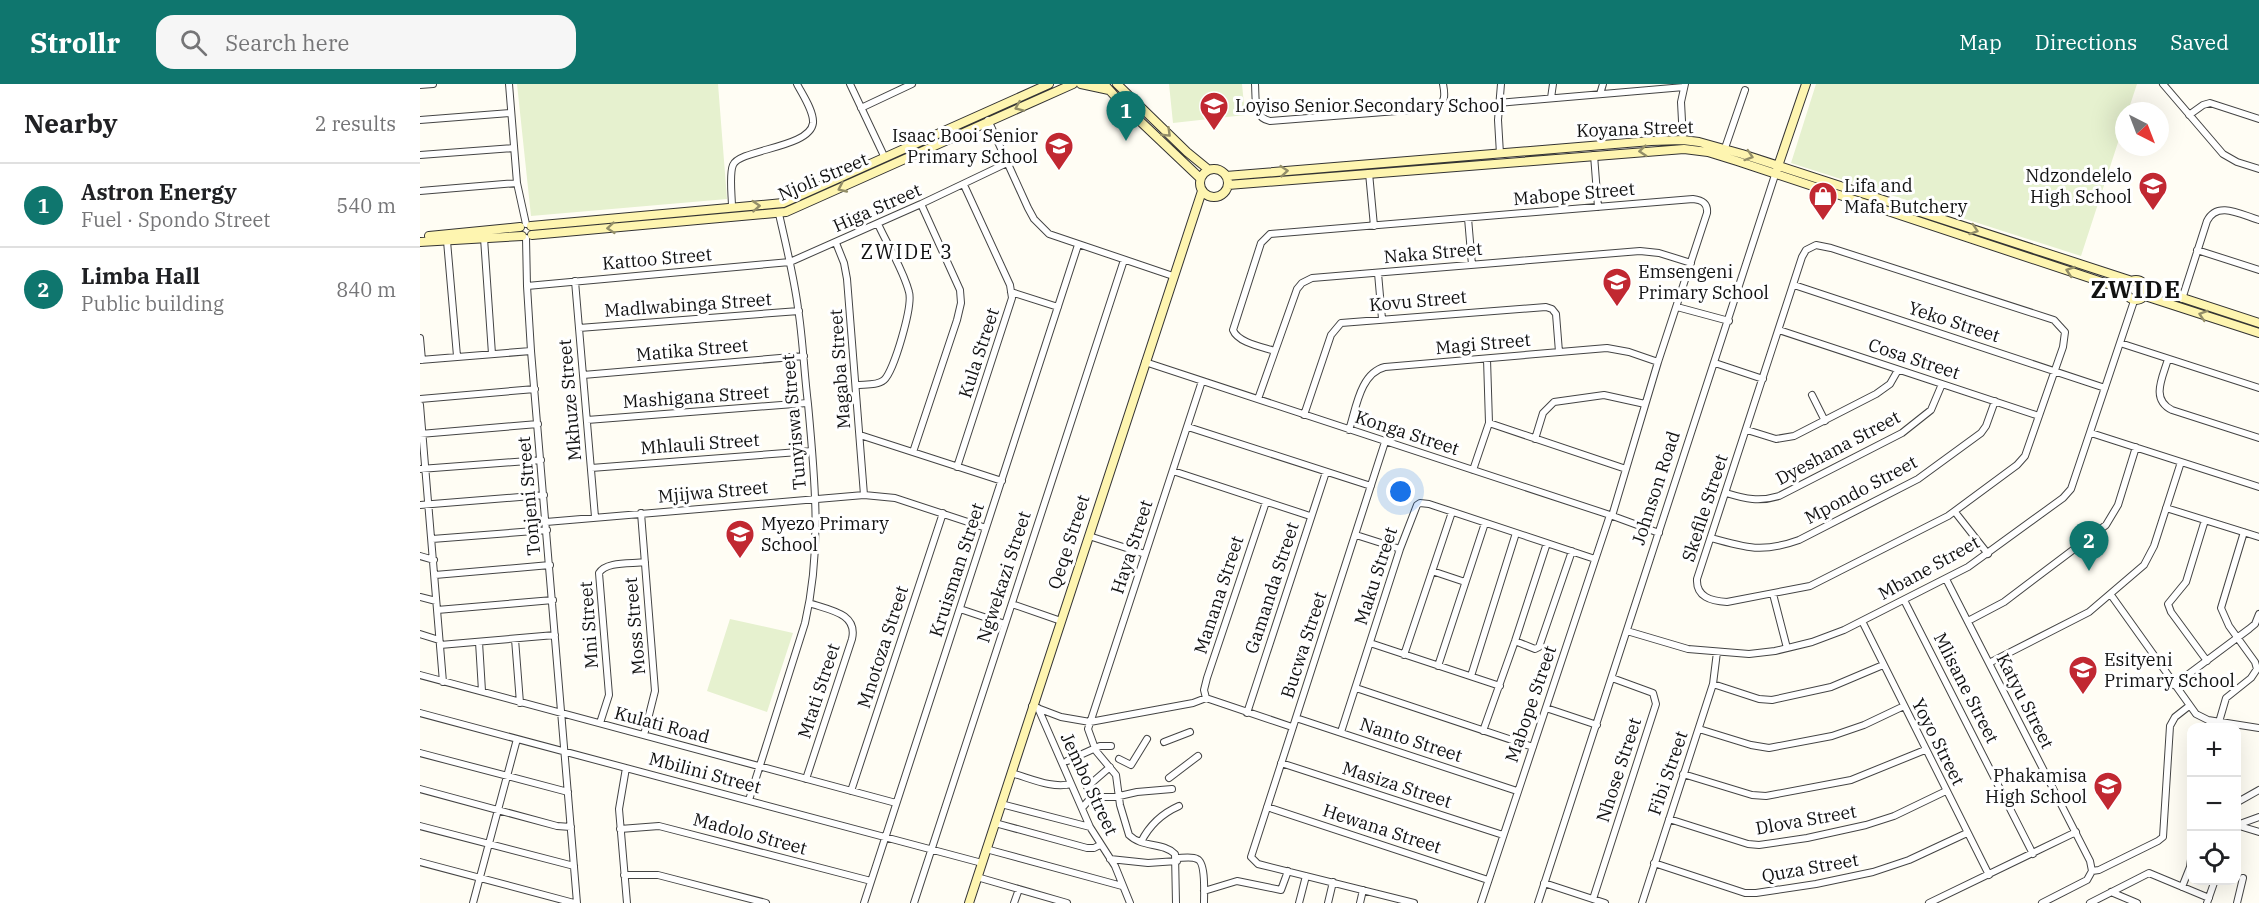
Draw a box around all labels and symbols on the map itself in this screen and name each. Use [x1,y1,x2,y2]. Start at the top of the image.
school or university icon: Loyiso Senior Secondary School [1198,90,1230,132]
pin: 1 [1106,92,1146,141]
place label: Loyiso Senior Secondary School [1235,94,1505,117]
one-way arrow [1015,100,1026,112]
north arrow [2115,102,2169,156]
street label: Koyana Street [1576,115,1694,142]
place label: Isaac Booi Senior Primary School [892,124,1038,168]
one-way arrow [1160,126,1170,137]
school or university icon: Isaac Booi Senior Primary School [1043,130,1075,172]
one-way arrow [1638,144,1647,157]
street label: Njoli Street [774,147,871,206]
one-way arrow [1743,149,1754,161]
place label: Ndzondelelo High School [2025,164,2132,208]
one-way arrow [1280,165,1289,178]
school or university icon: Ndzondelelo High School [2137,170,2169,212]
place label: Lifa and Mafa Butchery [1844,174,1968,218]
street label: Mabope Street [1512,177,1636,210]
street label: Higa Street [829,178,924,237]
shop icon: Lifa and Mafa Butchery [1807,180,1839,222]
one-way arrow [837,181,848,193]
one-way arrow [752,199,761,212]
one-way arrow [606,221,615,234]
one-way arrow [1968,223,1979,235]
street label: Naka Street [1383,237,1483,268]
district label: ZWIDE 3 [860,238,954,265]
street label: Kattoo Street [601,242,713,275]
place label: Emsengeni Primary School [1638,260,1769,304]
school or university icon: Emsengeni Primary School [1601,266,1633,308]
one-way arrow [2066,266,2076,278]
district label: ZWIDE [2091,273,2181,305]
street label: Kovu Street [1368,285,1468,316]
street label: Madlwabinga Street [604,287,772,322]
street label: Yeko Street [1905,296,2003,347]
street label: Kula Street [953,305,1004,401]
street label: Magaba Street [824,308,855,430]
one-way arrow [2198,310,2209,322]
street label: Magi Street [1434,328,1532,359]
street label: Matika Street [635,333,749,366]
street label: Cosa Street [1865,333,1963,384]
street label: Mkhuze Street [553,338,586,462]
street label: Tunyiswa Street [776,353,811,491]
street label: Mashigana Street [622,380,770,413]
street label: Konga Street [1352,405,1462,460]
street label: Dyeshana Street [1772,405,1904,490]
street label: Mhlauli Street [640,428,760,459]
street label: Johnson Road [1626,428,1685,548]
street label: Tonjeni Street [512,435,545,557]
street label: Mpondo Street [1800,450,1921,529]
street label: Skefile Street [1676,451,1733,564]
street label: Mjijwa Street [657,475,769,508]
your location [1386,477,1415,506]
street label: Qeqe Street [1042,492,1095,592]
street label: Haya Street [1105,497,1158,597]
street label: Kruisman Street [924,500,989,640]
street label: Ngwekazi Street [971,508,1036,646]
place label: Myezo Primary School [761,512,889,556]
school or university icon: Myezo Primary School [724,518,756,560]
street label: Gamanda Street [1239,519,1304,657]
pin: 2 [2070,522,2108,571]
street label: Maku Street [1349,524,1402,628]
street label: Mbane Street [1874,530,1983,605]
street label: Manana Street [1189,533,1248,657]
street label: Moss Street [619,576,650,676]
street label: Mni Street [574,581,603,670]
street label: Mnotoza Street [852,583,913,711]
street label: Bucwa Street [1275,589,1332,701]
street label: Mlisane Street [1929,629,2004,747]
street label: Mtati Street [792,640,845,741]
street label: Mabope Street [1500,642,1561,765]
place label: Esityeni Primary School [2104,648,2235,692]
street label: Katyu Street [1992,649,2059,752]
school or university icon: Esityeni Primary School [2067,654,2099,696]
street label: Yoyo Street [1907,694,1970,789]
street label: Kulati Road [612,701,712,748]
street label: Nanto Street [1357,712,1465,767]
street label: Nhose Street [1591,715,1646,825]
street label: Fibi Street [1642,728,1693,818]
street label: Jembo Street [1056,729,1123,839]
street label: Mbilini Street [647,747,764,799]
street label: Masiza Street [1340,756,1455,813]
place label: Phakamisa High School [1985,764,2087,808]
school or university icon: Phakamisa High School [2092,770,2124,812]
street label: Hewana Street [1320,798,1444,859]
street label: Dlova Street [1754,799,1858,840]
street label: Madolo Street [691,807,810,860]
street label: Quza Street [1760,848,1860,887]

